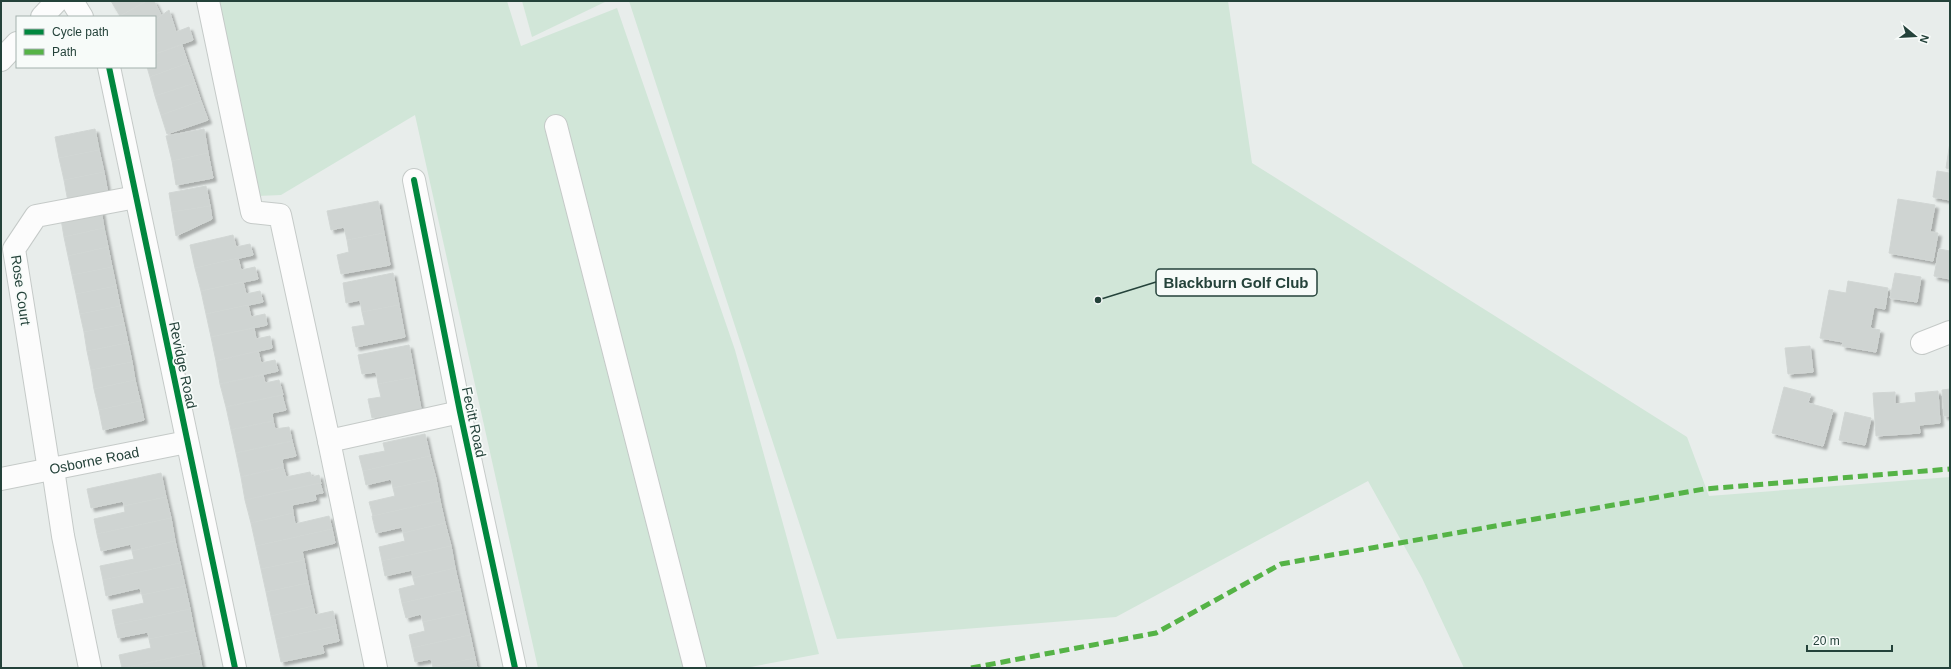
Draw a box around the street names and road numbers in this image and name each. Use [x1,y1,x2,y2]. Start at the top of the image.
street label: Rose Court [8,254,34,326]
street label: Revidge Road [166,320,200,410]
street label: Fecitt Road [459,385,489,459]
street label: Osborne Road [48,444,140,477]

